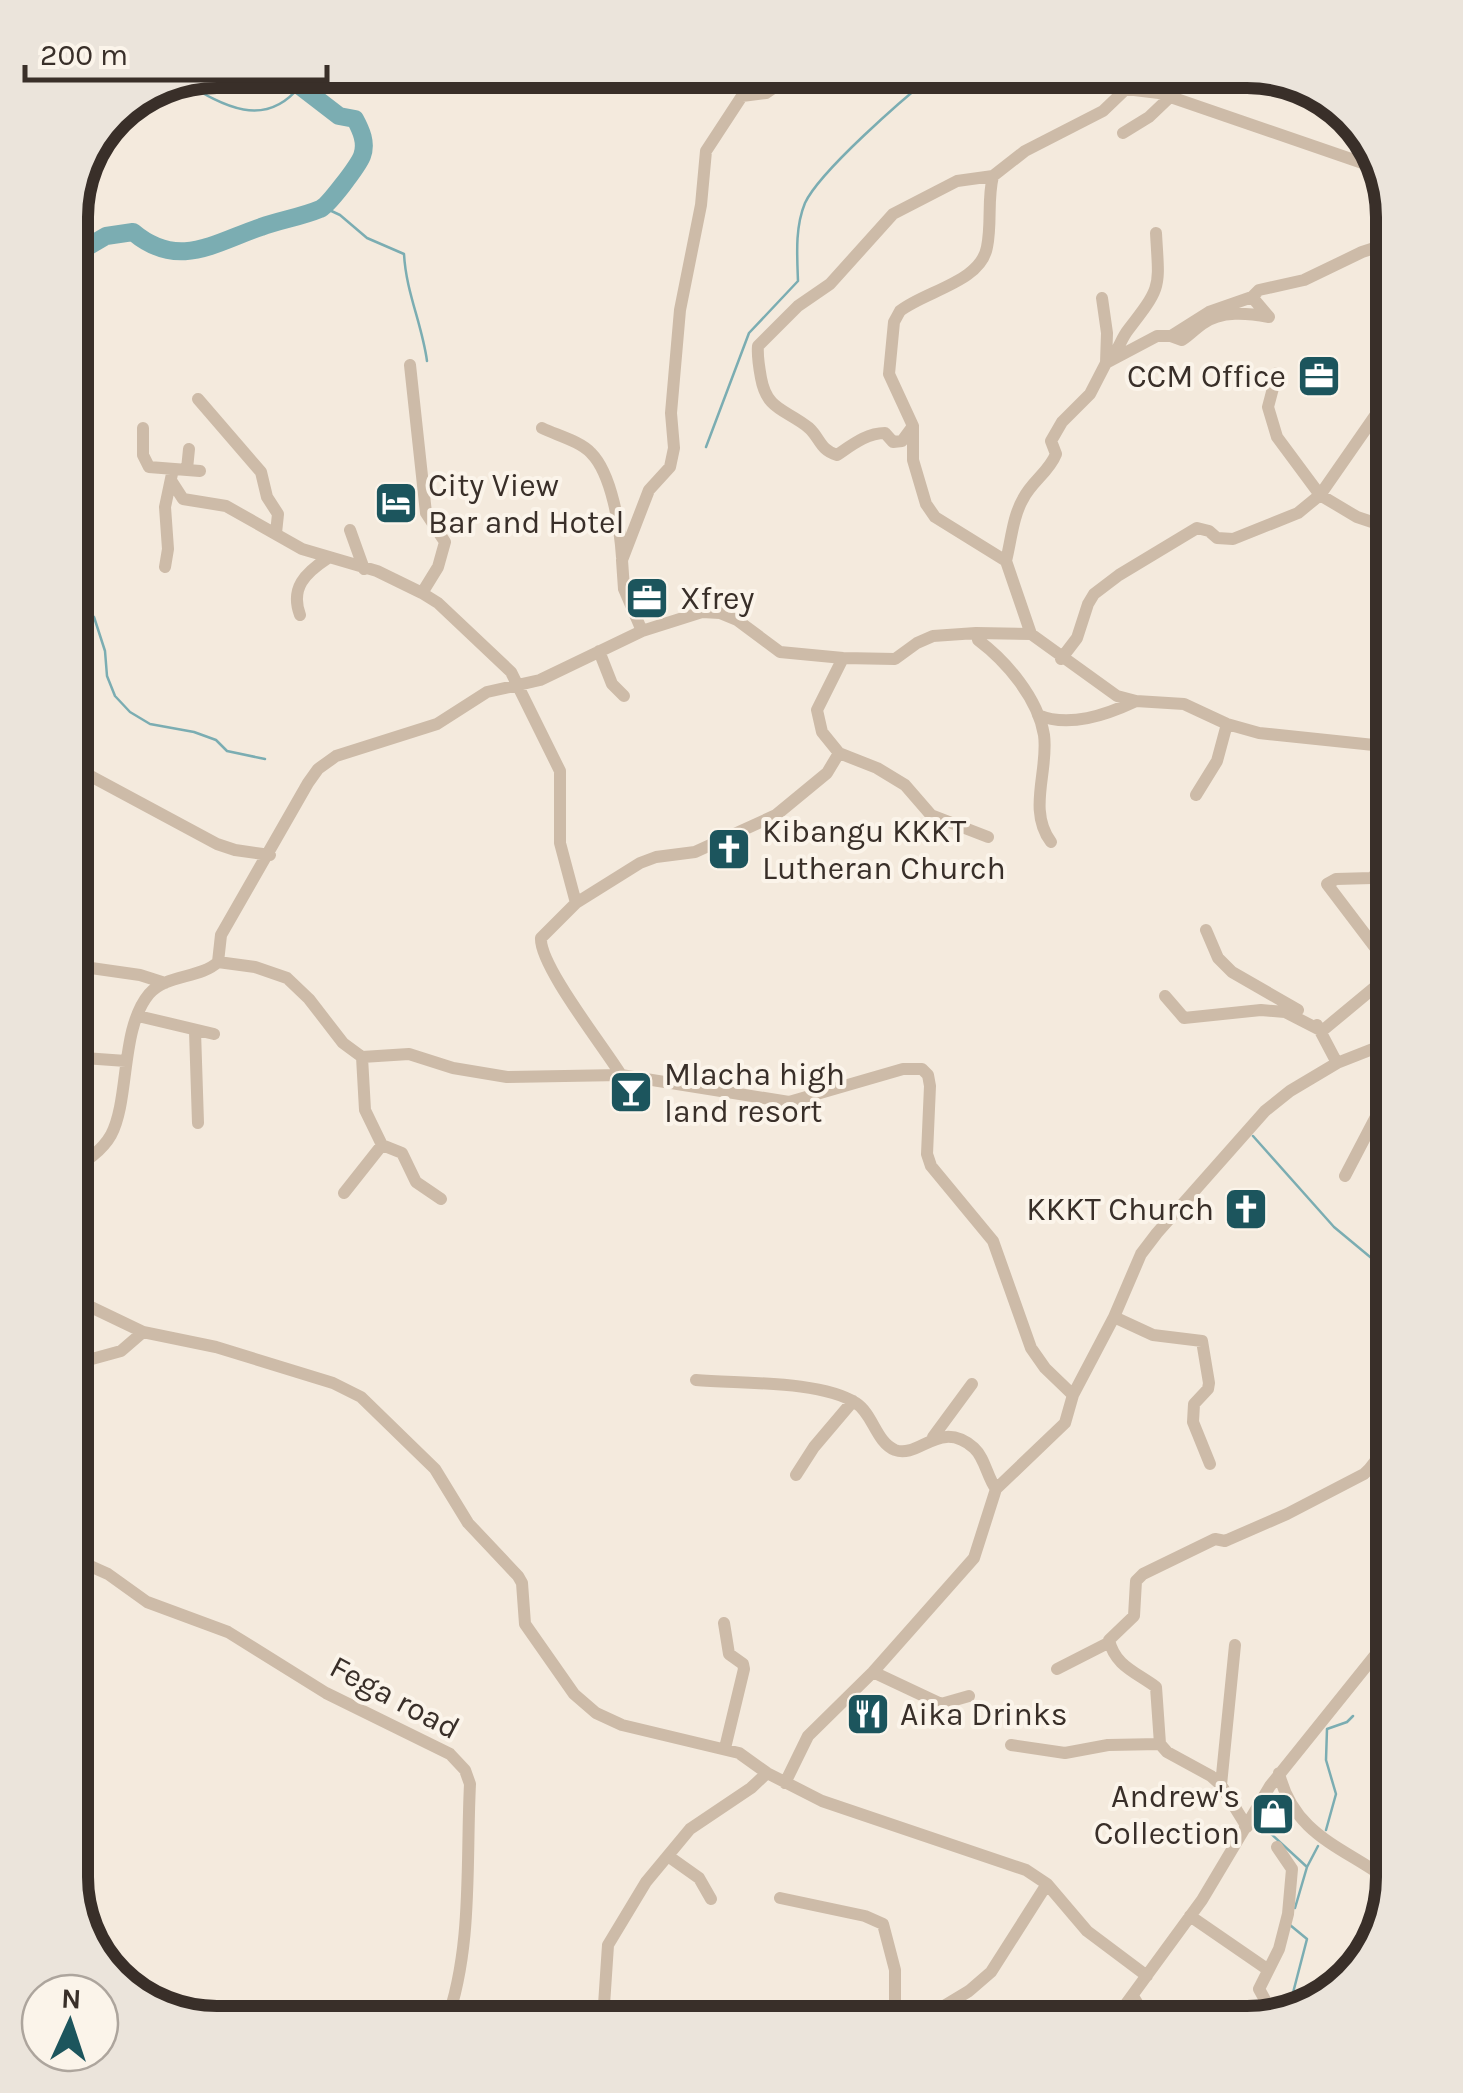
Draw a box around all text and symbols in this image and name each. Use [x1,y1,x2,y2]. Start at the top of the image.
scale bar [25,20,328,82]
text: 200 m [40,37,128,73]
office icon: CCM Office [1296,353,1342,399]
place label: CCM Office [1127,358,1286,395]
place label: City View Bar and Hotel [428,467,624,541]
hotel icon: City View Bar and Hotel [373,480,419,526]
office icon: Xfrey [624,575,670,621]
place label: Xfrey [680,580,754,617]
place label: Kibangu KKKT Lutheran Church [762,813,1006,887]
church icon: Kibangu KKKT Lutheran Church [706,826,752,872]
place label: Mlacha high land resort [664,1056,845,1130]
bar icon: Mlacha high land resort [608,1069,654,1115]
church icon: KKKT Church [1223,1186,1269,1232]
place label: KKKT Church [1026,1191,1214,1228]
street label: Fega road [324,1648,466,1747]
restaurant icon: Aika Drinks [845,1691,891,1737]
place label: Aika Drinks [900,1696,1068,1733]
place label: Andrew's Collection [1094,1778,1240,1852]
shop icon: Andrew's Collection [1250,1791,1296,1837]
north arrow [20,1973,120,2073]
text: N [60,1982,82,2016]

